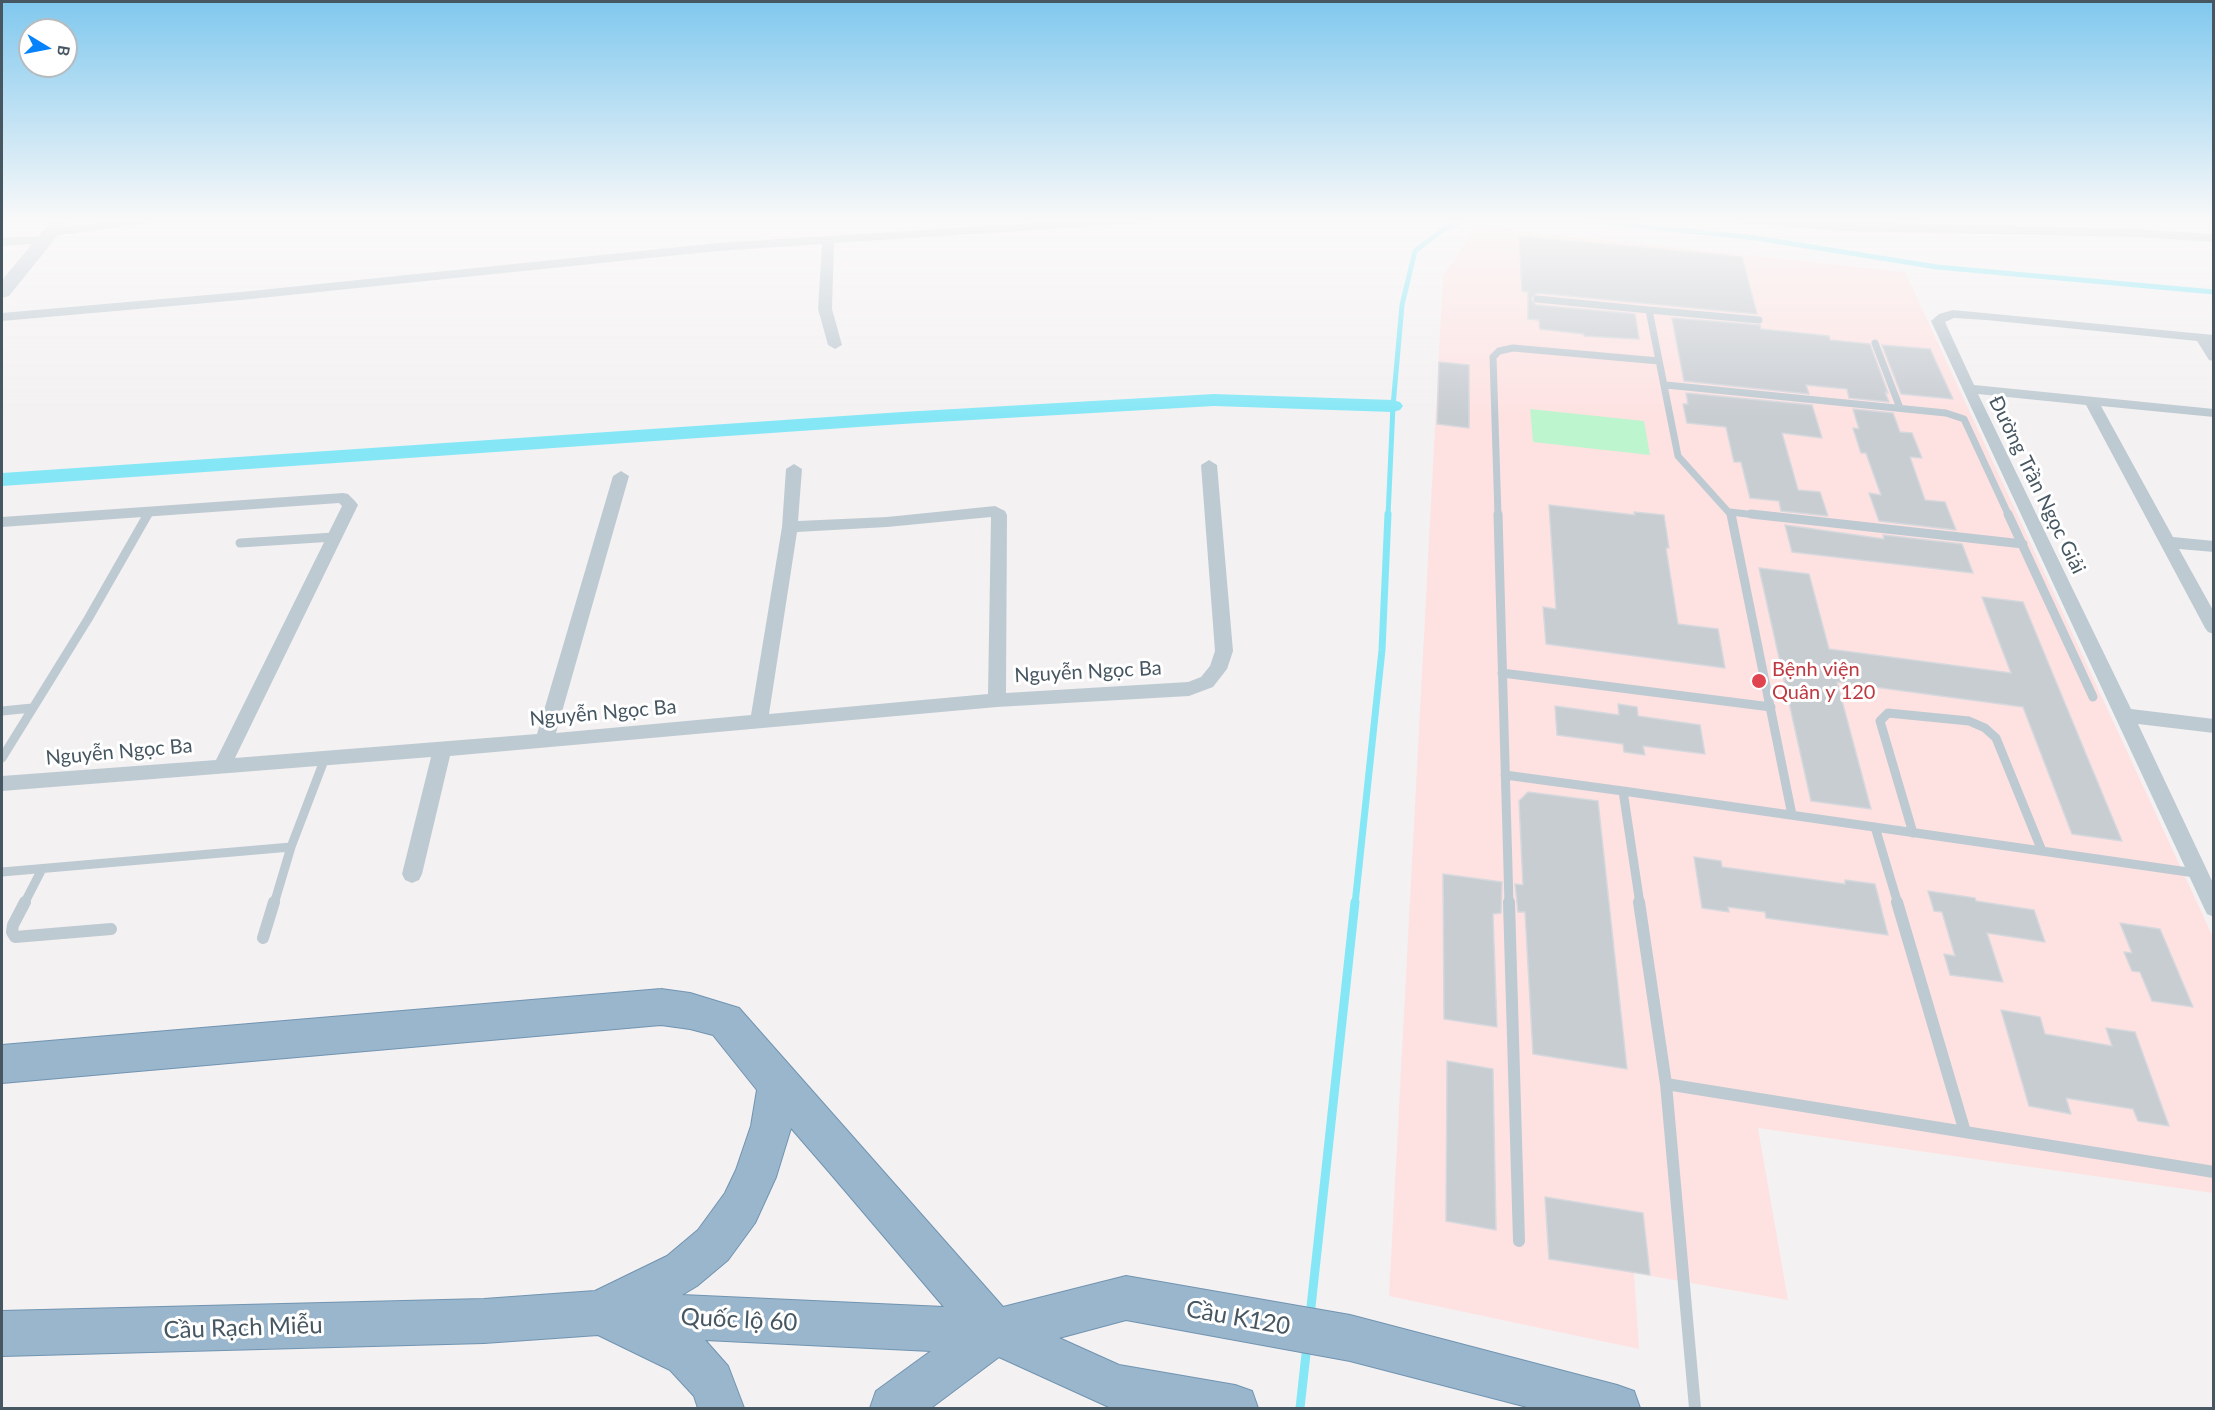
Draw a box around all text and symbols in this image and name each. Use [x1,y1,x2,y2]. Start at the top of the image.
north arrow [18,18,78,78]
text: B [54,44,75,58]
street label: Đường Trần Ngọc Giải [1983,392,2091,578]
street label: Nguyễn Ngọc Ba [1014,656,1162,688]
place label: Bệnh viện Quân y 120 [1772,658,1875,705]
marker: Bệnh viện Quân y 120 [1750,672,1768,690]
street label: Nguyễn Ngọc Ba [529,695,677,731]
street label: Nguyễn Ngọc Ba [45,734,193,770]
street label: Cầu K120 [1184,1295,1292,1341]
street label: Quốc lộ 60 [680,1303,798,1337]
street label: Cầu Rạch Miễu [163,1311,323,1345]

